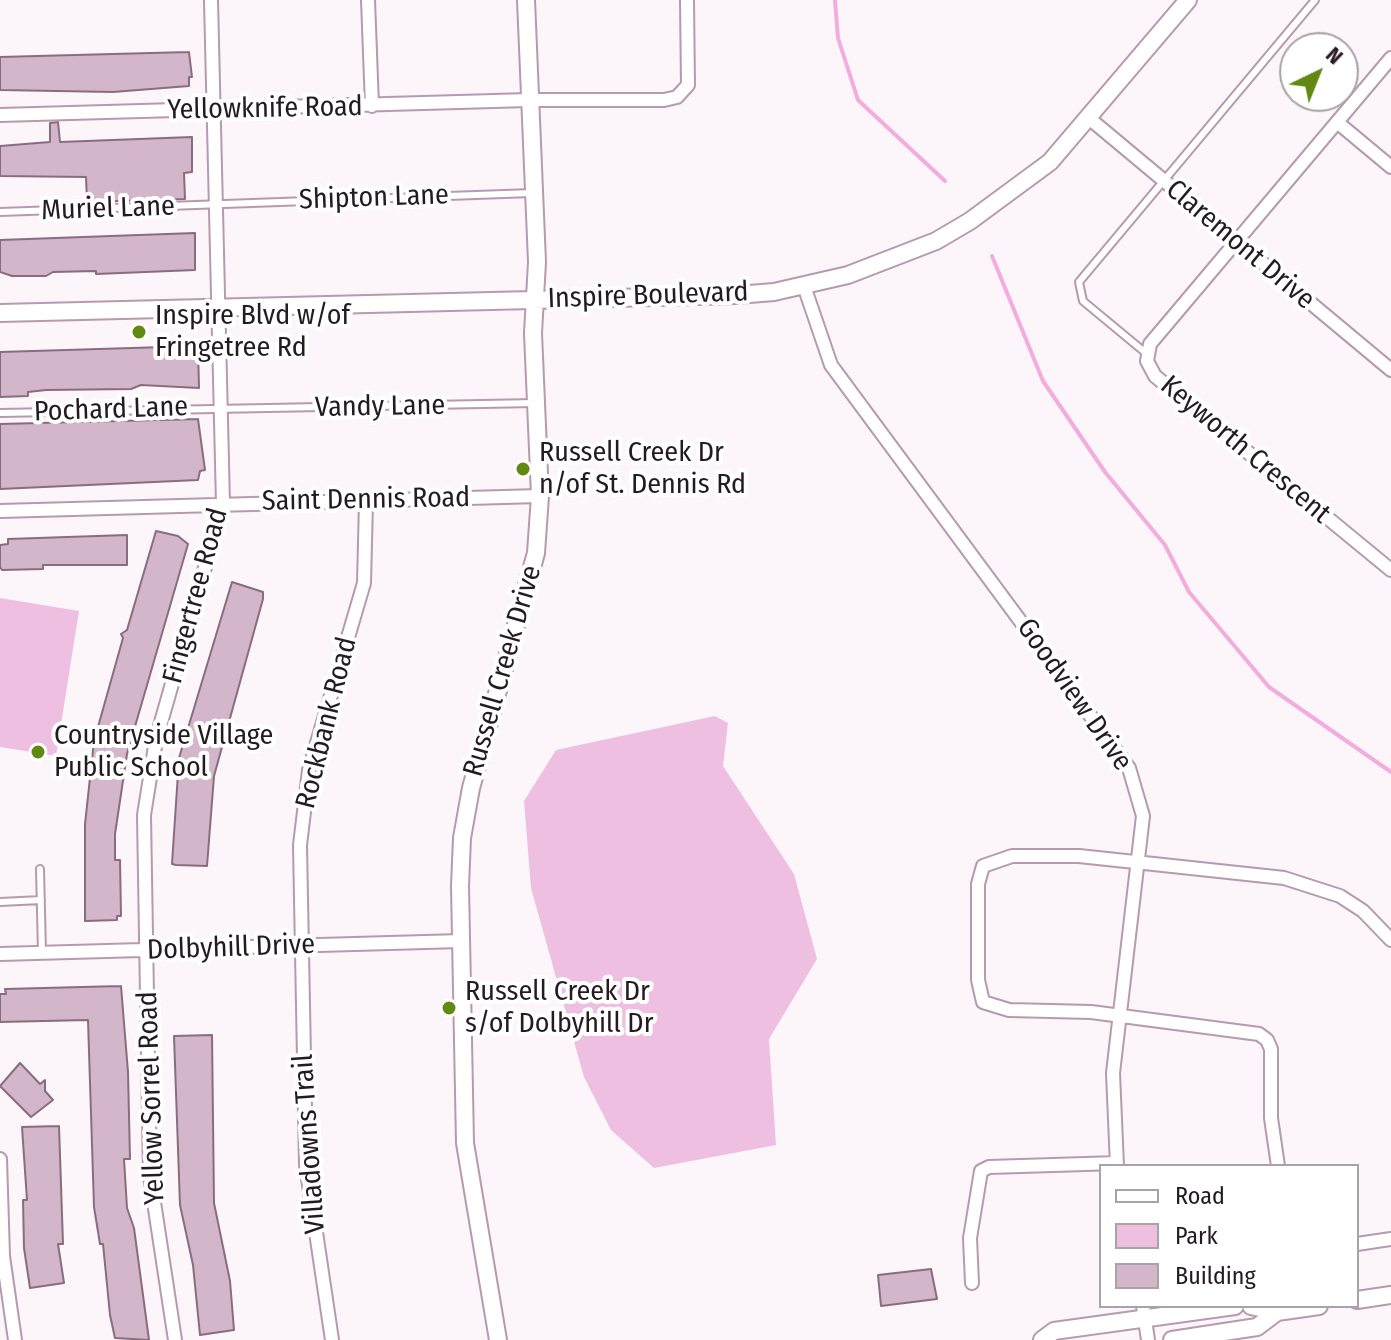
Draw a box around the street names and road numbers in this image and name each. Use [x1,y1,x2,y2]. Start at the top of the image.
street label: Yellowknife Road [167,90,363,128]
street label: Claremont Drive [1159,173,1321,317]
street label: Shipton Lane [299,179,449,217]
street label: Muriel Lane [41,190,175,228]
street label: Inspire Boulevard [547,276,749,316]
street label: Keyworth Crescent [1153,369,1337,531]
street label: Vandy Lane [315,389,445,425]
street label: Pochard Lane [33,391,189,429]
street label: Saint Dennis Road [262,481,470,519]
street label: Fingertree Road [156,505,236,687]
street label: Russell Creek Drive [457,562,549,780]
street label: Goodview Drive [1009,612,1139,778]
street label: Rockbank Road [289,634,365,812]
street label: Dolbyhill Drive [146,928,316,968]
street label: Yellow Sorrel Road [131,991,173,1205]
street label: Villadowns Trail [287,1053,333,1235]

